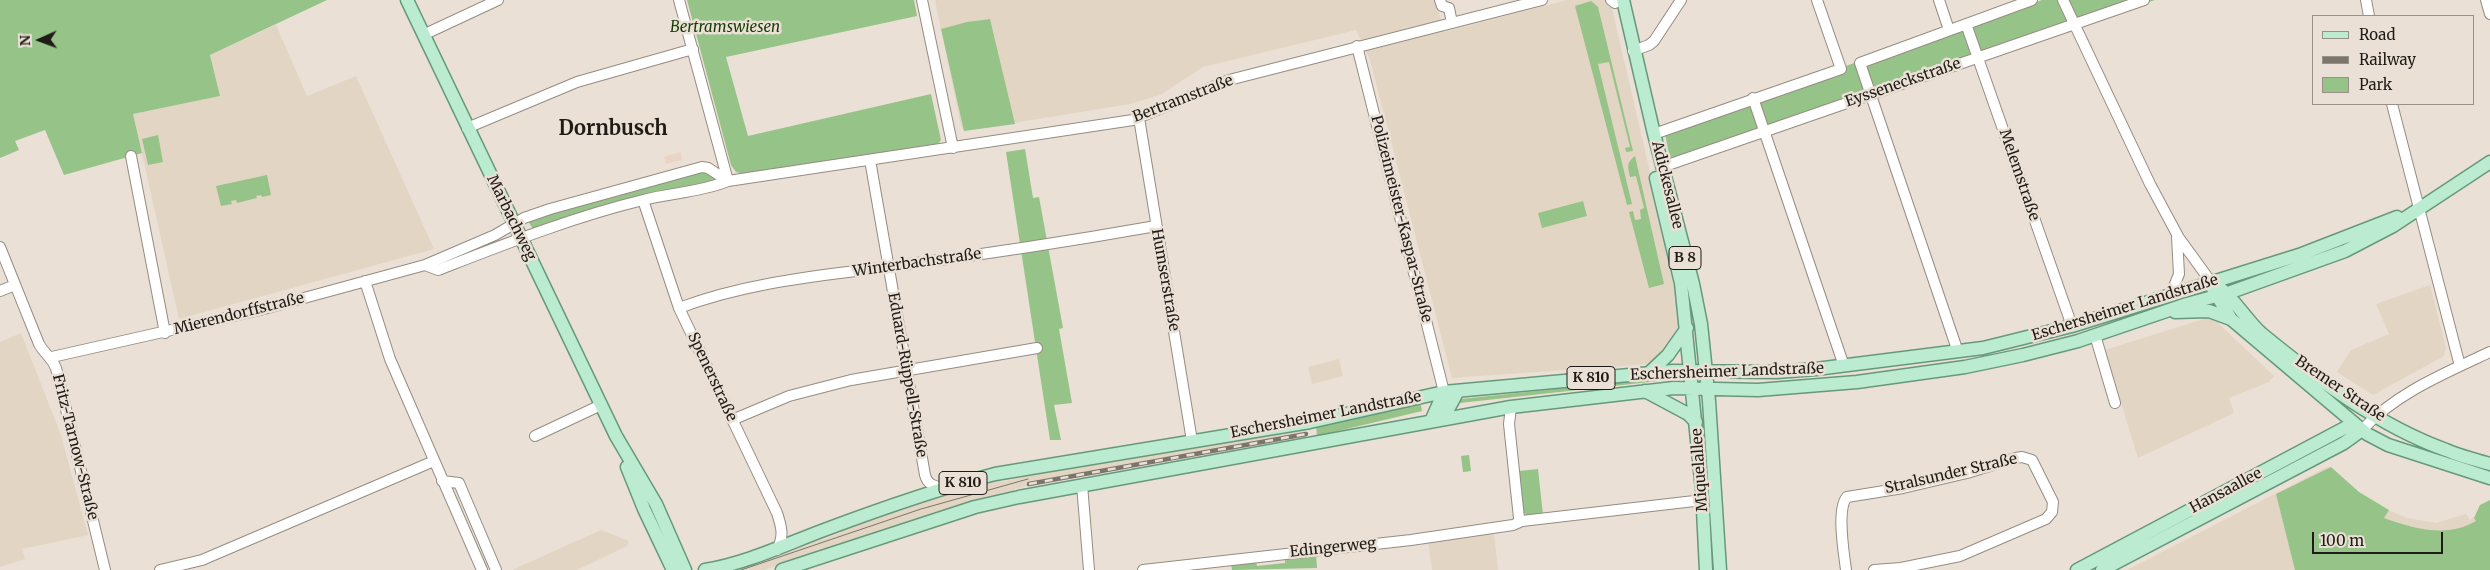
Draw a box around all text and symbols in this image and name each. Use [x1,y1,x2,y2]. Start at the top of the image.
north arrow [15,15,65,65]
legend [2312,15,2475,105]
park label: Bertramswiesen [670,19,780,37]
text: Road [2359,25,2395,44]
text: N [16,35,34,46]
text: Railway [2359,50,2416,69]
street label: Eysseneckstraße [1843,55,1963,111]
street label: Bertramstraße [1130,72,1236,126]
text: Park [2359,75,2392,94]
street label: Polizeimeister-Kaspar-Straße [1367,114,1435,324]
district label: Dornbusch [558,117,668,141]
street label: Melemstraße [1995,127,2043,223]
street label: Adickesallee [1647,139,1687,231]
street label: Marbachweg [482,172,540,264]
street label: Humserstraße [1147,228,1183,332]
street label: Winterbachstraße [852,245,982,281]
road number: B 8 [1669,247,1701,270]
street label: Eschersheimer Landstraße [2030,271,2220,345]
street label: Mierendorffstraße [172,289,306,339]
street label: Eduard-Rüppell-Straße [884,291,930,459]
street label: Spenerstraße [684,330,740,424]
street label: Bremer Straße [2292,352,2388,426]
street label: Eschersheimer Landstraße [1630,360,1824,384]
road number: K 810 [1567,366,1615,389]
street label: Fritz-Tarnow-Straße [48,372,102,522]
street label: Eschersheimer Landstraße [1229,388,1423,442]
street label: Miquelallee [1688,428,1712,512]
street label: Stralsunder Straße [1883,450,2019,498]
street label: Hansaallee [2187,464,2265,518]
road number: K 810 [939,472,987,494]
scale bar [2315,522,2446,554]
text: 100 m [2320,531,2364,550]
street label: Edingerweg [1289,535,1377,561]

